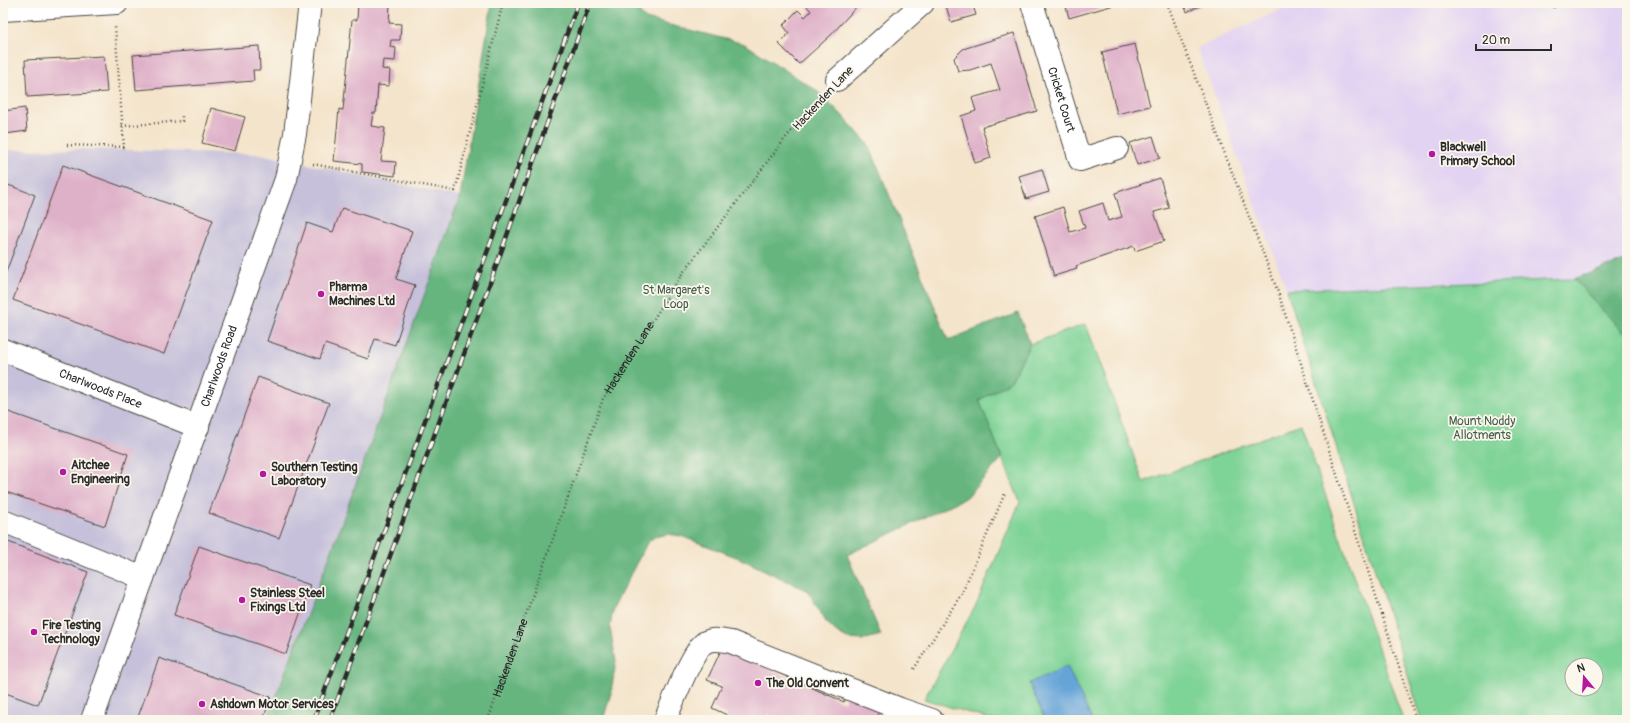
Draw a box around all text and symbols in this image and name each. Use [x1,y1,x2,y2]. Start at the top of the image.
scale bar [1476,26,1551,52]
text: 20 m [1482,33,1511,48]
street label: Hackenden Lane [790,63,857,134]
street label: Cricket Court [1044,65,1078,134]
place label: Blackwell Primary School [1440,140,1515,169]
marker: Blackwell Primary School [1427,149,1437,159]
place label: Pharma Machines Ltd [329,280,395,309]
park label: St Margaret's Loop [642,283,710,312]
marker: Pharma Machines Ltd [316,289,326,299]
street label: Hackenden Lane [601,319,658,397]
street label: Charlwoods Road [198,323,241,409]
street label: Charlwoods Place [57,366,144,412]
park label: Mount Noddy Allotments [1449,414,1515,443]
place label: Aitchee Engineering [71,458,130,487]
place label: Southern Testing Laboratory [271,460,357,489]
marker: Aitchee Engineering [58,467,68,477]
marker: Southern Testing Laboratory [258,469,268,479]
place label: Stainless Steel Fixings Ltd [250,586,325,615]
marker: Stainless Steel Fixings Ltd [237,595,247,605]
street label: Hackenden Lane [490,617,532,699]
place label: Fire Testing Technology [41,618,101,647]
marker: Fire Testing Technology [29,627,39,637]
north arrow [1564,657,1604,697]
text: N [1576,660,1587,675]
place label: The Old Convent [765,676,850,691]
marker: The Old Convent [753,678,763,688]
place label: Ashdown Motor Services [210,697,334,712]
marker: Ashdown Motor Services [197,699,207,709]

